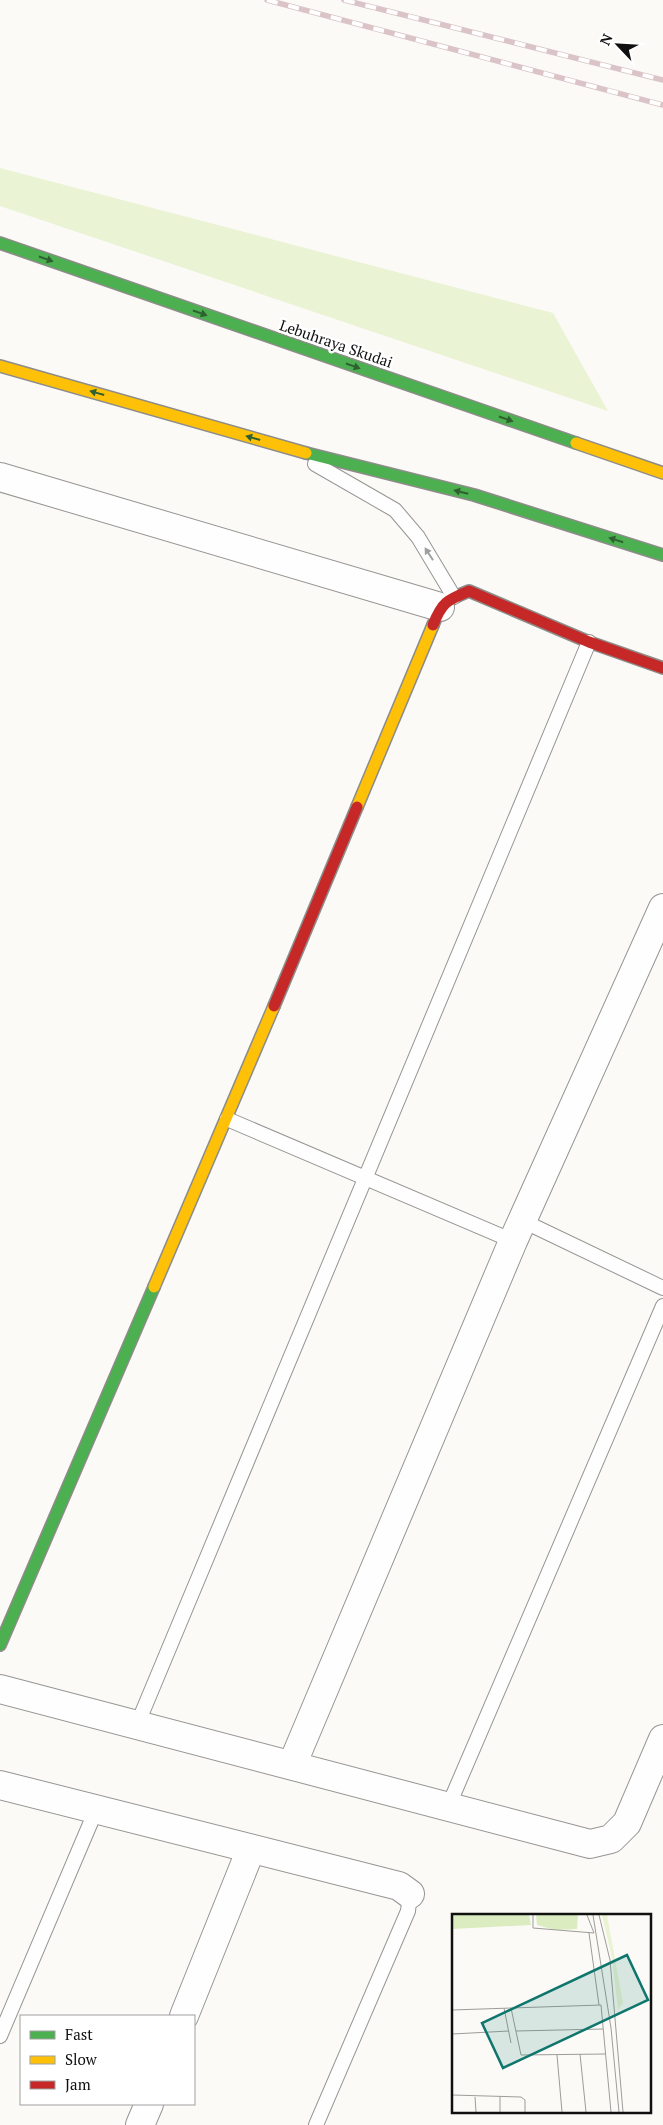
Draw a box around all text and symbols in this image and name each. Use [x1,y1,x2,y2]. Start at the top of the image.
north arrow [593,20,643,70]
text: N [595,30,617,48]
one-way arrow [39,255,54,263]
one-way arrow [192,309,207,317]
street label: Lebuhraya Skudai [277,314,396,372]
one-way arrow [346,362,361,370]
one-way arrow [89,389,104,397]
one-way arrow [499,416,514,424]
one-way arrow [246,434,261,442]
one-way arrow [454,488,469,496]
one-way arrow [609,536,624,543]
one-way arrow [424,548,434,561]
inset map [452,1914,650,2112]
legend [20,2015,195,2105]
text: Fast [65,2024,93,2044]
text: Slow [65,2049,98,2069]
text: Jam [65,2074,91,2094]

